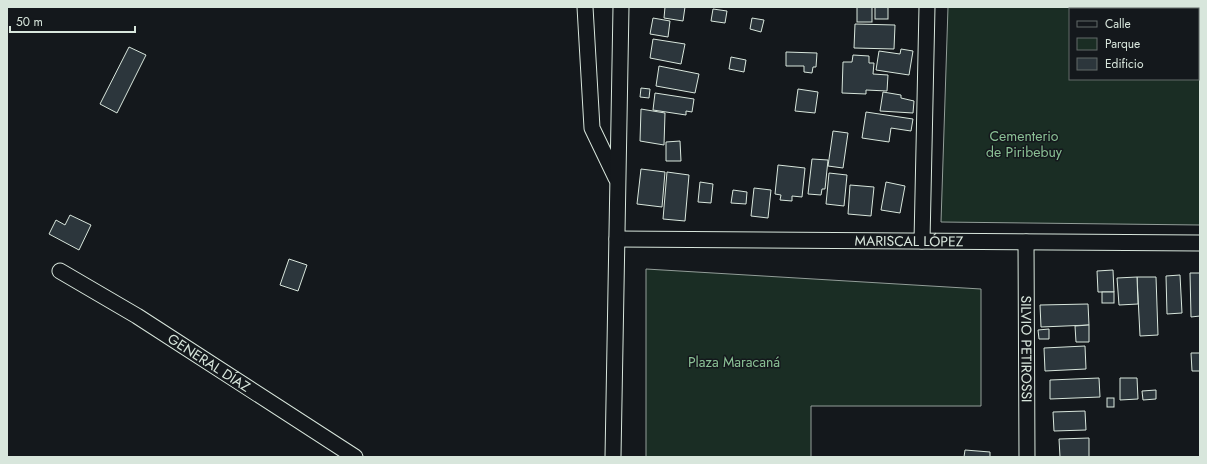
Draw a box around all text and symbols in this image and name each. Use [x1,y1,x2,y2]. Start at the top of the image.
scale bar [10,8,135,34]
legend [1069,8,1199,80]
text: 50 m [16,13,43,31]
text: Calle [1105,15,1131,33]
text: Parque [1105,35,1140,53]
text: Edificio [1105,55,1144,73]
park label: Cementerio de Piribebuy [986,126,1063,162]
street label: MARISCAL LÓPEZ [855,231,964,251]
street label: SILVIO PETIROSSI [1016,295,1037,403]
street label: GENERAL DÍAZ [164,329,255,397]
park label: Plaza Maracaná [688,352,780,372]

